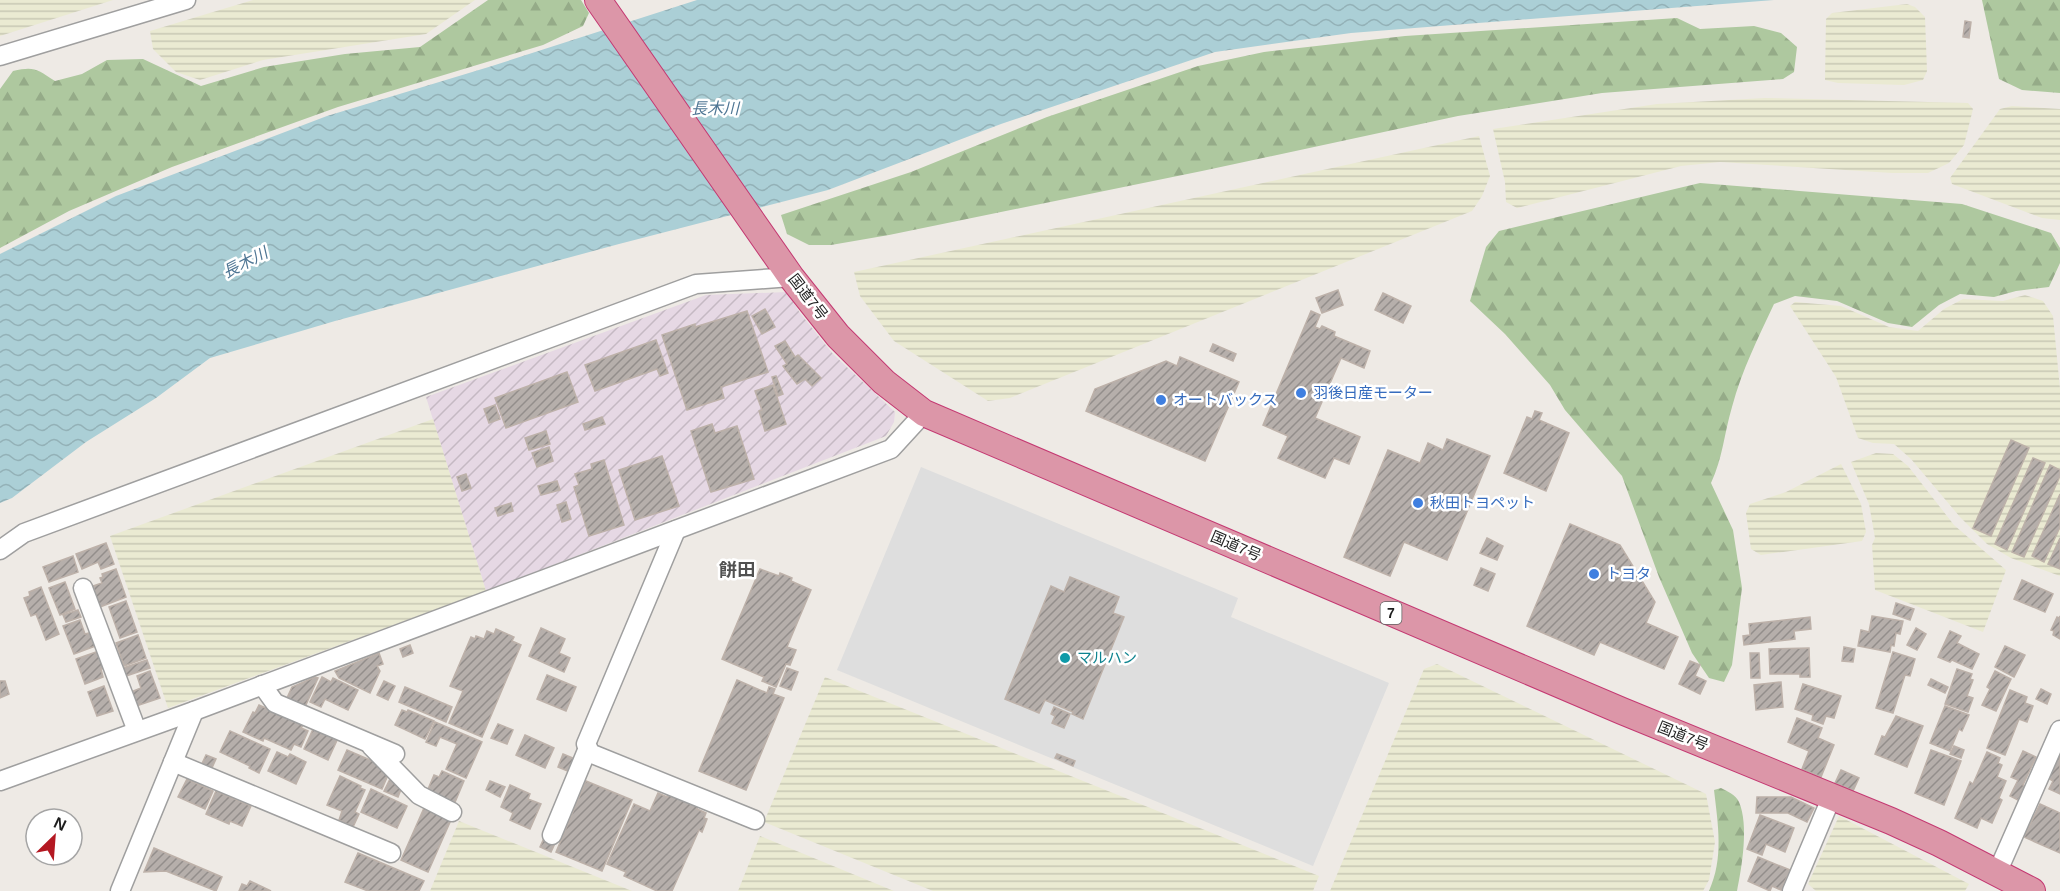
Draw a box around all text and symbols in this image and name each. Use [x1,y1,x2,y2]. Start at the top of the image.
water label: 長木川 [691,100,741,117]
water label: 長木川 [220,243,272,281]
street label: 国道7号 [785,270,832,323]
place label: 羽後日産モーター [1313,384,1433,401]
marker: 羽後日産モーター [1294,386,1308,400]
place label: オートバックス [1173,391,1278,408]
marker: オートバックス [1154,393,1168,407]
place label: 秋田トヨペット [1430,494,1535,511]
marker: 秋田トヨペット [1411,496,1425,510]
street label: 国道7号 [1208,527,1264,564]
district label: 餅田 [718,560,755,580]
place label: トヨタ [1606,565,1651,582]
marker: トヨタ [1587,567,1601,581]
road number: 7 [1380,602,1402,624]
place label: マルハン [1077,649,1137,666]
marker: マルハン [1058,651,1072,665]
street label: 国道7号 [1655,718,1711,753]
north arrow [24,807,84,867]
text: N [51,814,69,834]

